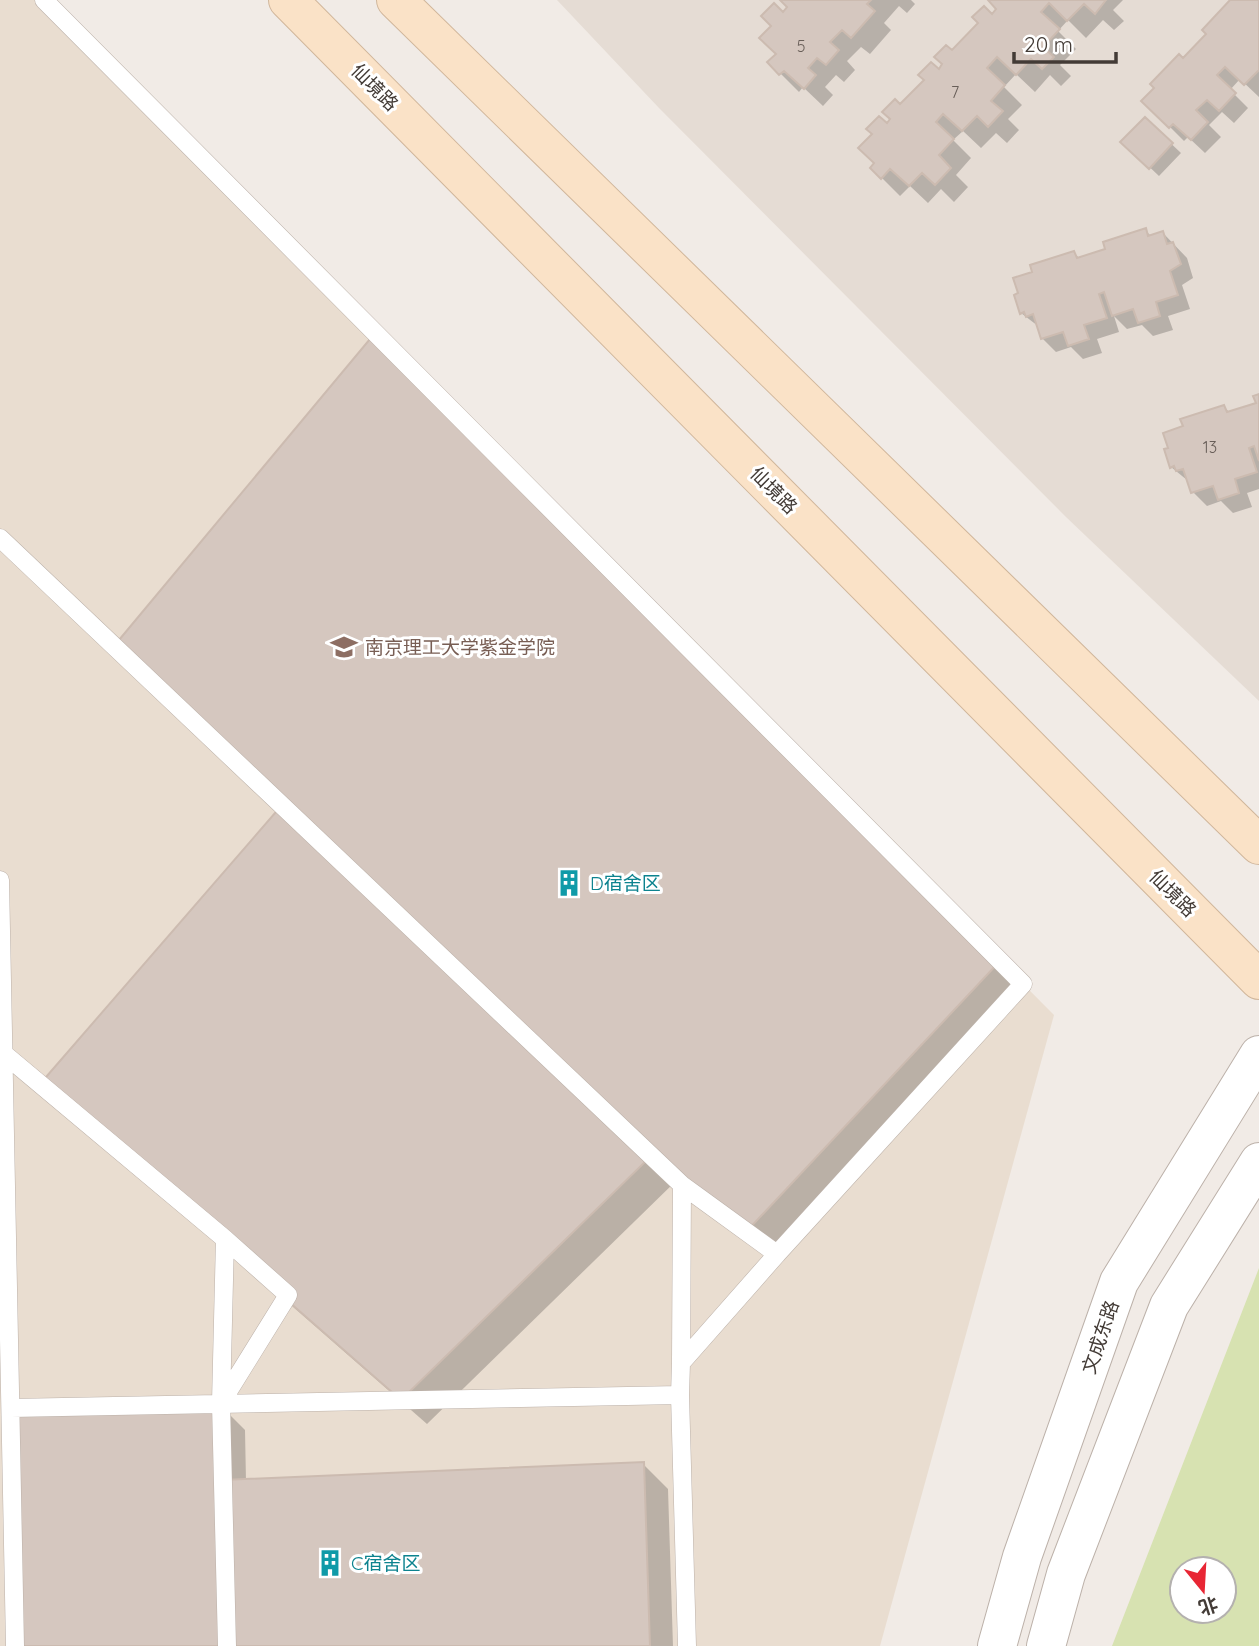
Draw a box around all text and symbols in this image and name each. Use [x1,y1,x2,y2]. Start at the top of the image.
scale bar [1014,21,1116,65]
text: 20 m [1024,31,1073,57]
house number: 5 [797,36,805,56]
street label: 仙境路 [346,58,404,116]
house number: 7 [951,82,959,102]
house number: 13 [1203,437,1217,457]
street label: 仙境路 [745,461,803,519]
school or university icon: 南京理工大学紫金学院 [329,632,359,662]
place label: 南京理工大学紫金学院 [365,635,555,659]
street label: 仙境路 [1144,864,1202,922]
building icon: D宿舍区 [554,868,584,898]
place label: D宿舍区 [590,871,661,895]
street label: 文成东路 [1076,1297,1124,1377]
building icon: C宿舍区 [315,1548,345,1578]
place label: C宿舍区 [351,1551,420,1575]
north arrow [1168,1555,1238,1625]
text: 北 [1196,1592,1221,1621]

